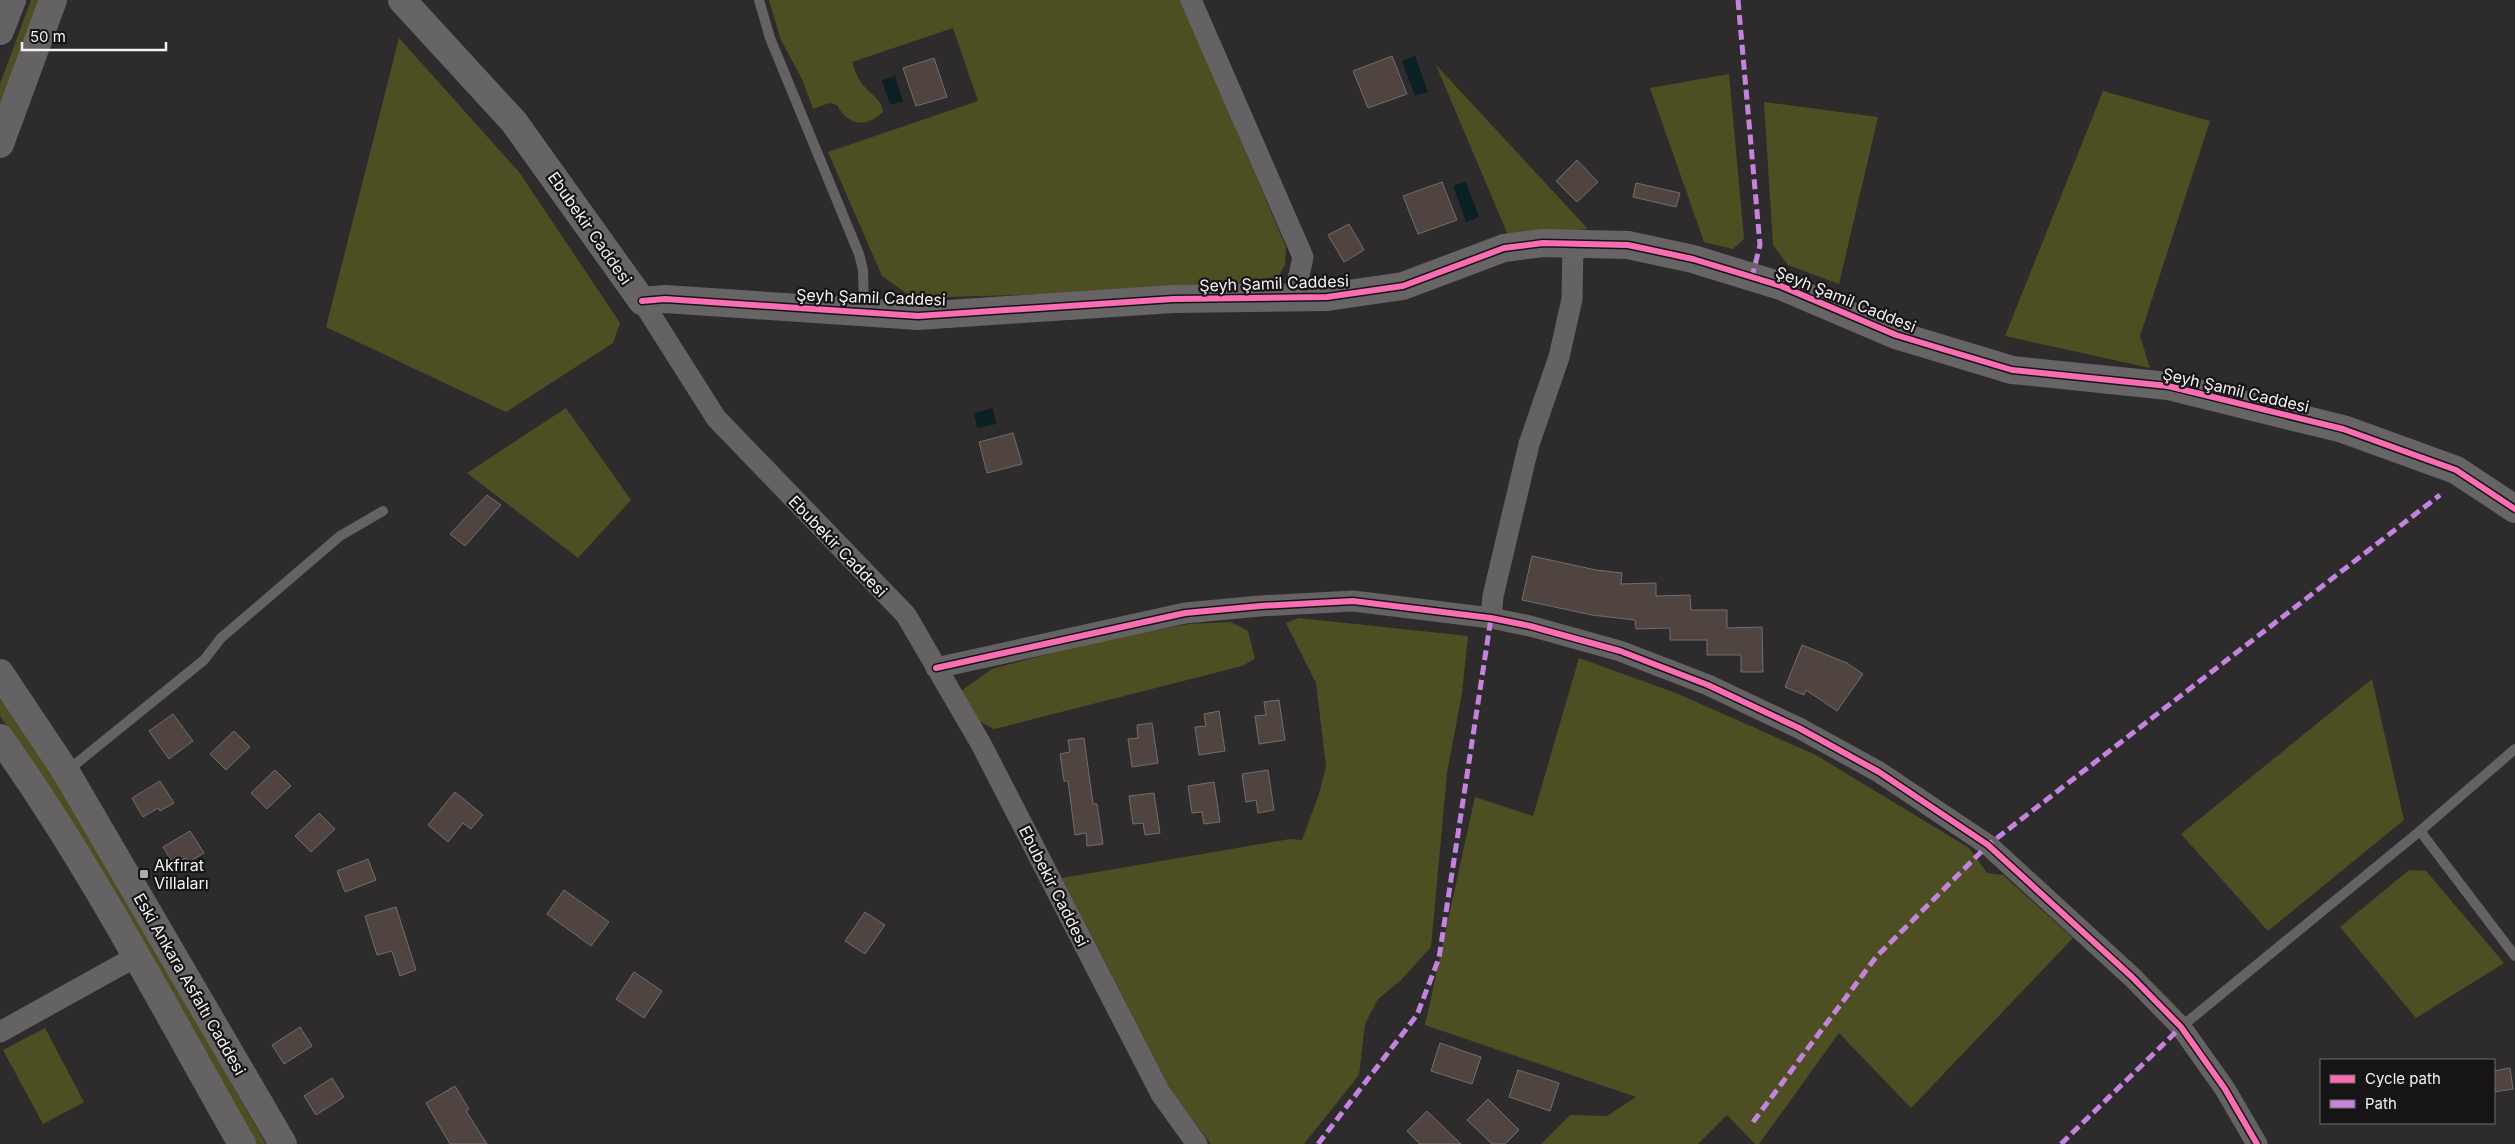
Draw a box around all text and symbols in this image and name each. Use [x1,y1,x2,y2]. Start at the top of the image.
scale bar [22,20,166,52]
text: 50 m [30,27,66,46]
street label: Ebubekir Caddesi [544,168,636,288]
street label: Şeyh Şamil Caddesi [1773,262,1919,336]
street label: Şeyh Şamil Caddesi [1199,270,1349,296]
street label: Şeyh Şamil Caddesi [796,284,946,310]
street label: Şeyh Şamil Caddesi [2161,363,2311,417]
street label: Ebubekir Caddesi [785,491,891,601]
street label: Ebubekir Caddesi [1015,822,1093,950]
place label: Akfırat Villaları [154,855,209,893]
marker: Akfırat Villaları [138,868,150,880]
street label: Eski Ankara Asfaltı Caddesi [130,889,250,1079]
legend [2320,1059,2495,1124]
text: Cycle path [2365,1069,2441,1088]
text: Path [2365,1094,2397,1113]

